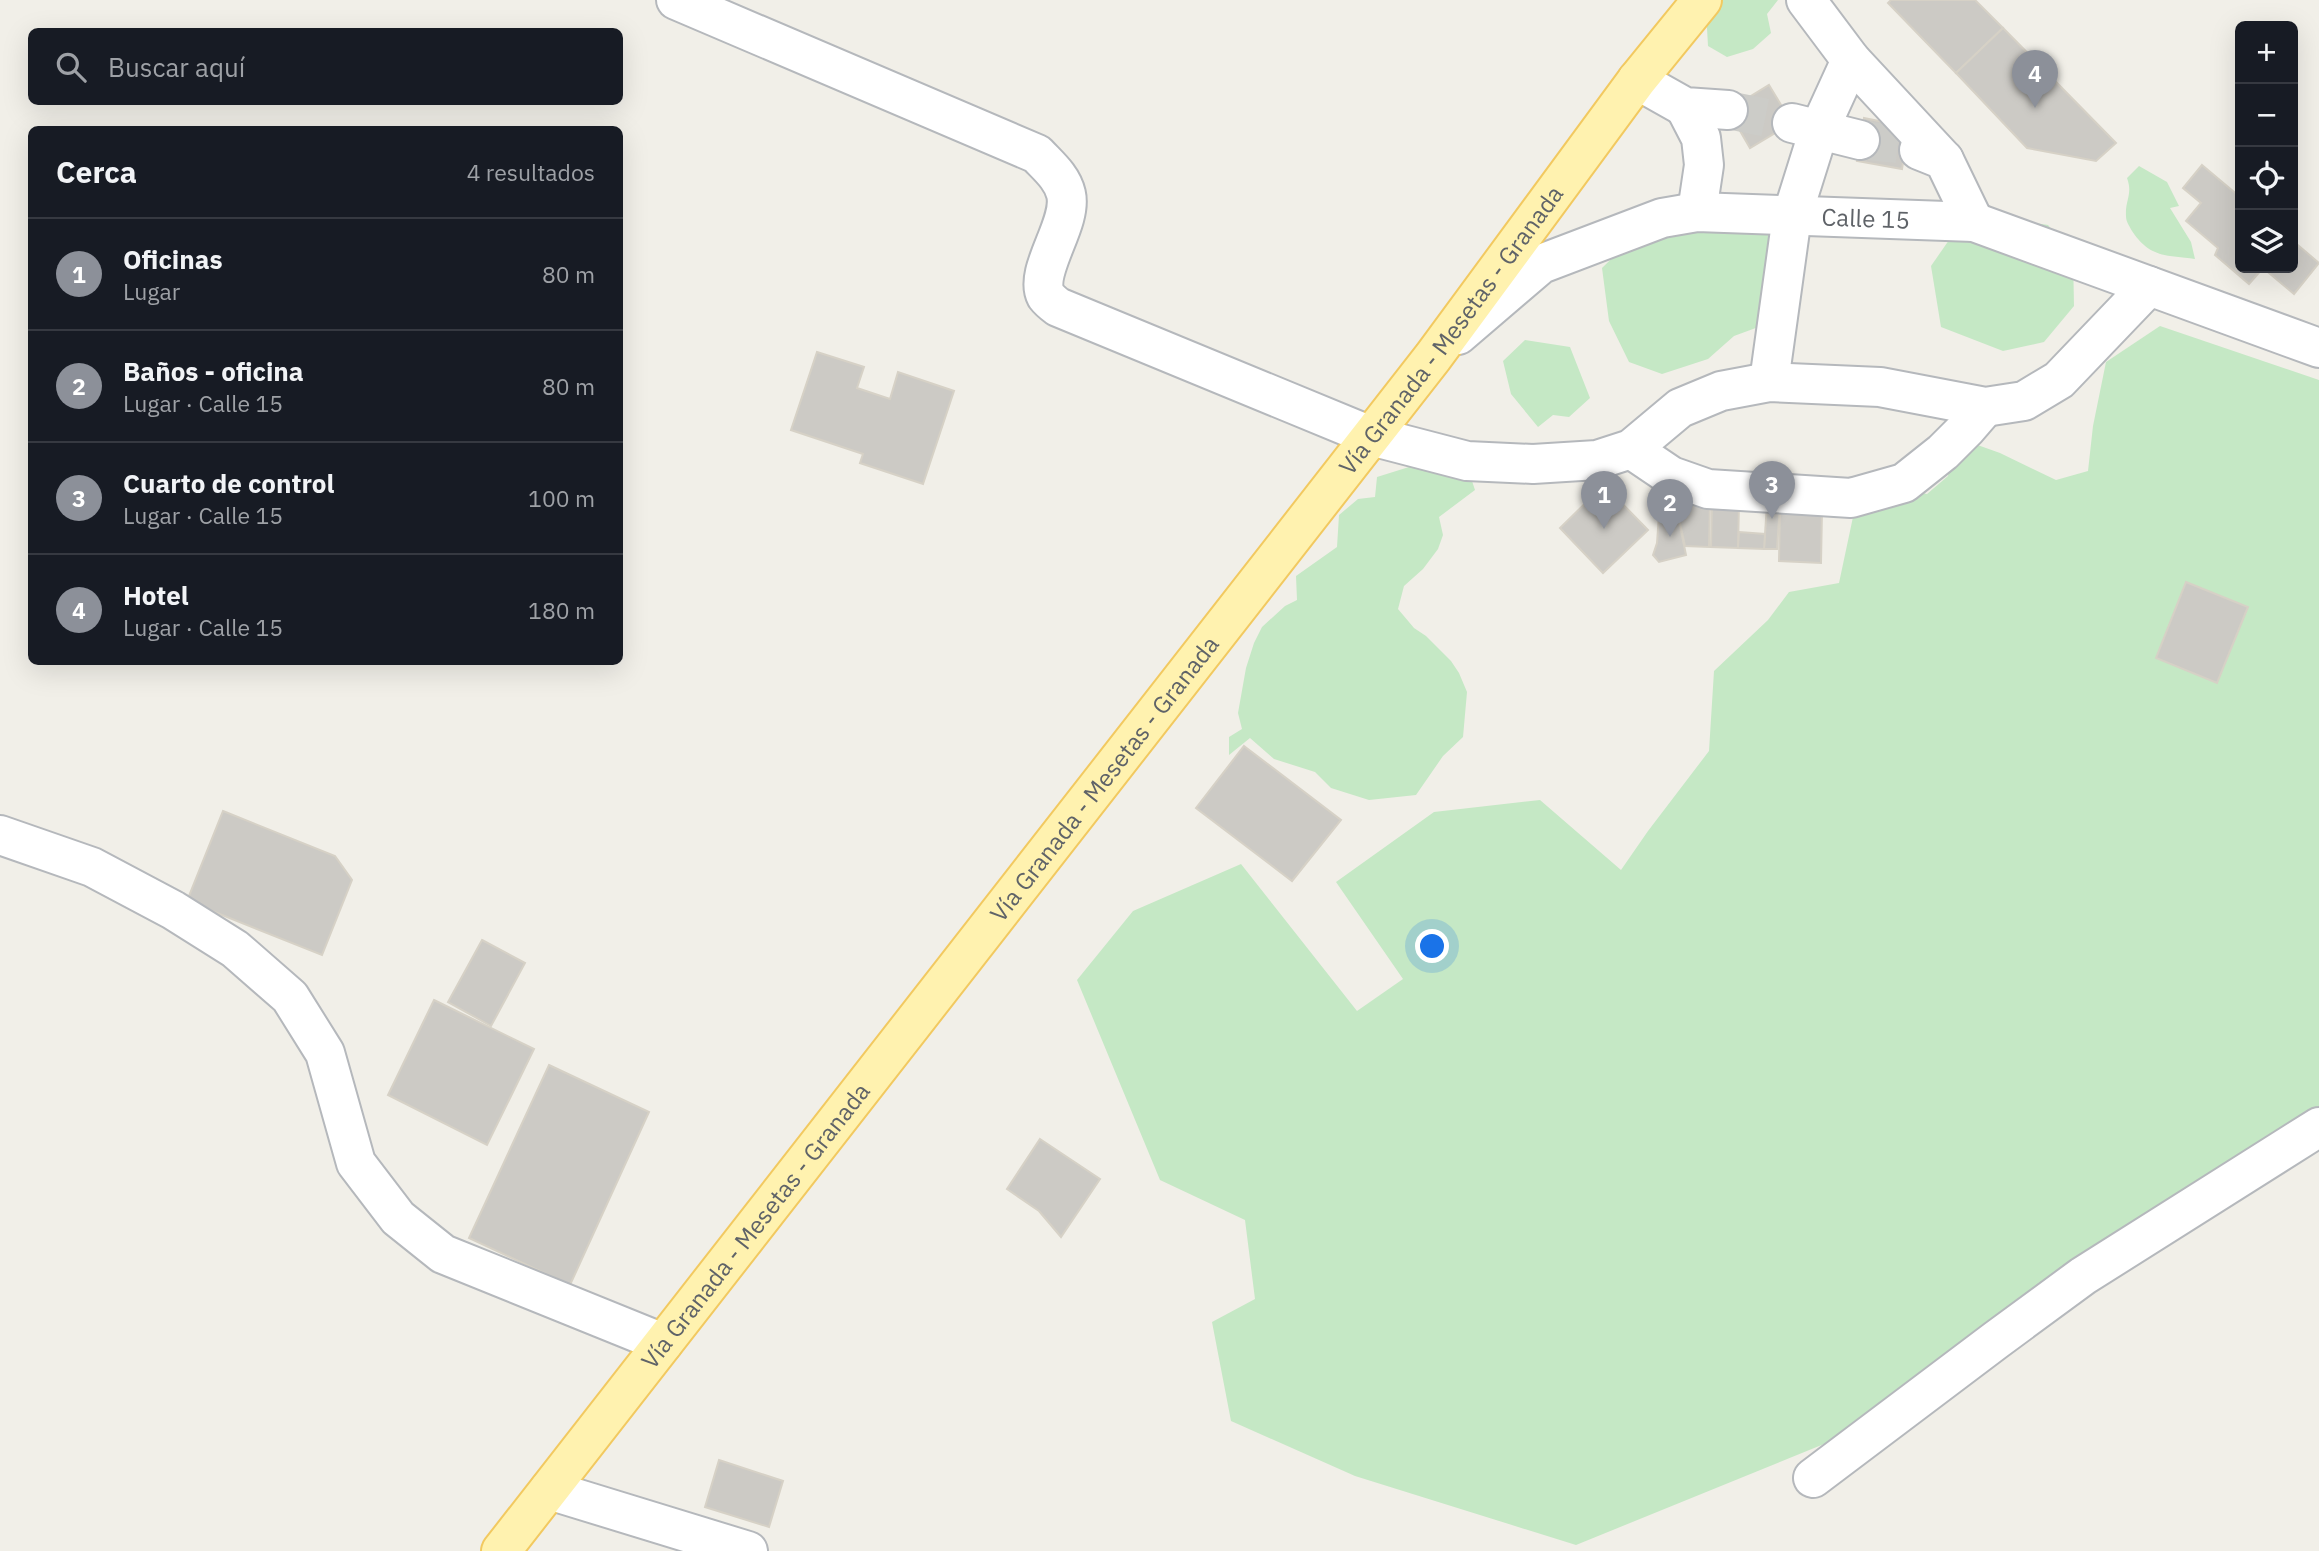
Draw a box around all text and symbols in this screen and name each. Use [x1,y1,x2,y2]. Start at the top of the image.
map controls [2235,21,2298,273]
button: + [2235,21,2298,84]
search box [28,28,623,105]
icon: search [52,48,90,86]
text: Buscar aquí [108,50,245,84]
pin: 4 [2012,50,2058,108]
button: − [2235,84,2298,147]
button: locate [2235,147,2298,210]
text: Cerca [56,152,137,191]
text: 4 resultados [467,157,595,187]
street label: Vía Granada - Mesetas - Granada [1331,179,1570,481]
street label: Calle 15 [1821,201,1910,236]
button: layers [2235,210,2298,273]
text: Oficinas [123,242,223,276]
text: 1 [72,259,86,289]
text: 80 m [542,259,595,289]
text: Lugar [123,276,180,306]
text: Baños - oficina [123,354,304,388]
text: 2 [72,371,86,401]
text: 80 m [542,371,595,401]
text: Lugar · Calle 15 [123,388,283,418]
pin: 3 [1749,461,1795,519]
text: Cuarto de control [123,466,334,500]
pin: 1 [1581,471,1627,529]
pin: 2 [1647,479,1693,537]
text: 3 [72,483,86,513]
text: 100 m [528,483,595,513]
text: Lugar · Calle 15 [123,500,283,530]
text: Hotel [123,578,189,612]
text: 4 [72,595,86,625]
text: 180 m [528,595,595,625]
text: Lugar · Calle 15 [123,612,283,642]
street label: Vía Granada - Mesetas - Granada [982,629,1226,928]
your location [1415,929,1449,963]
street label: Vía Granada - Mesetas - Granada [633,1076,877,1375]

